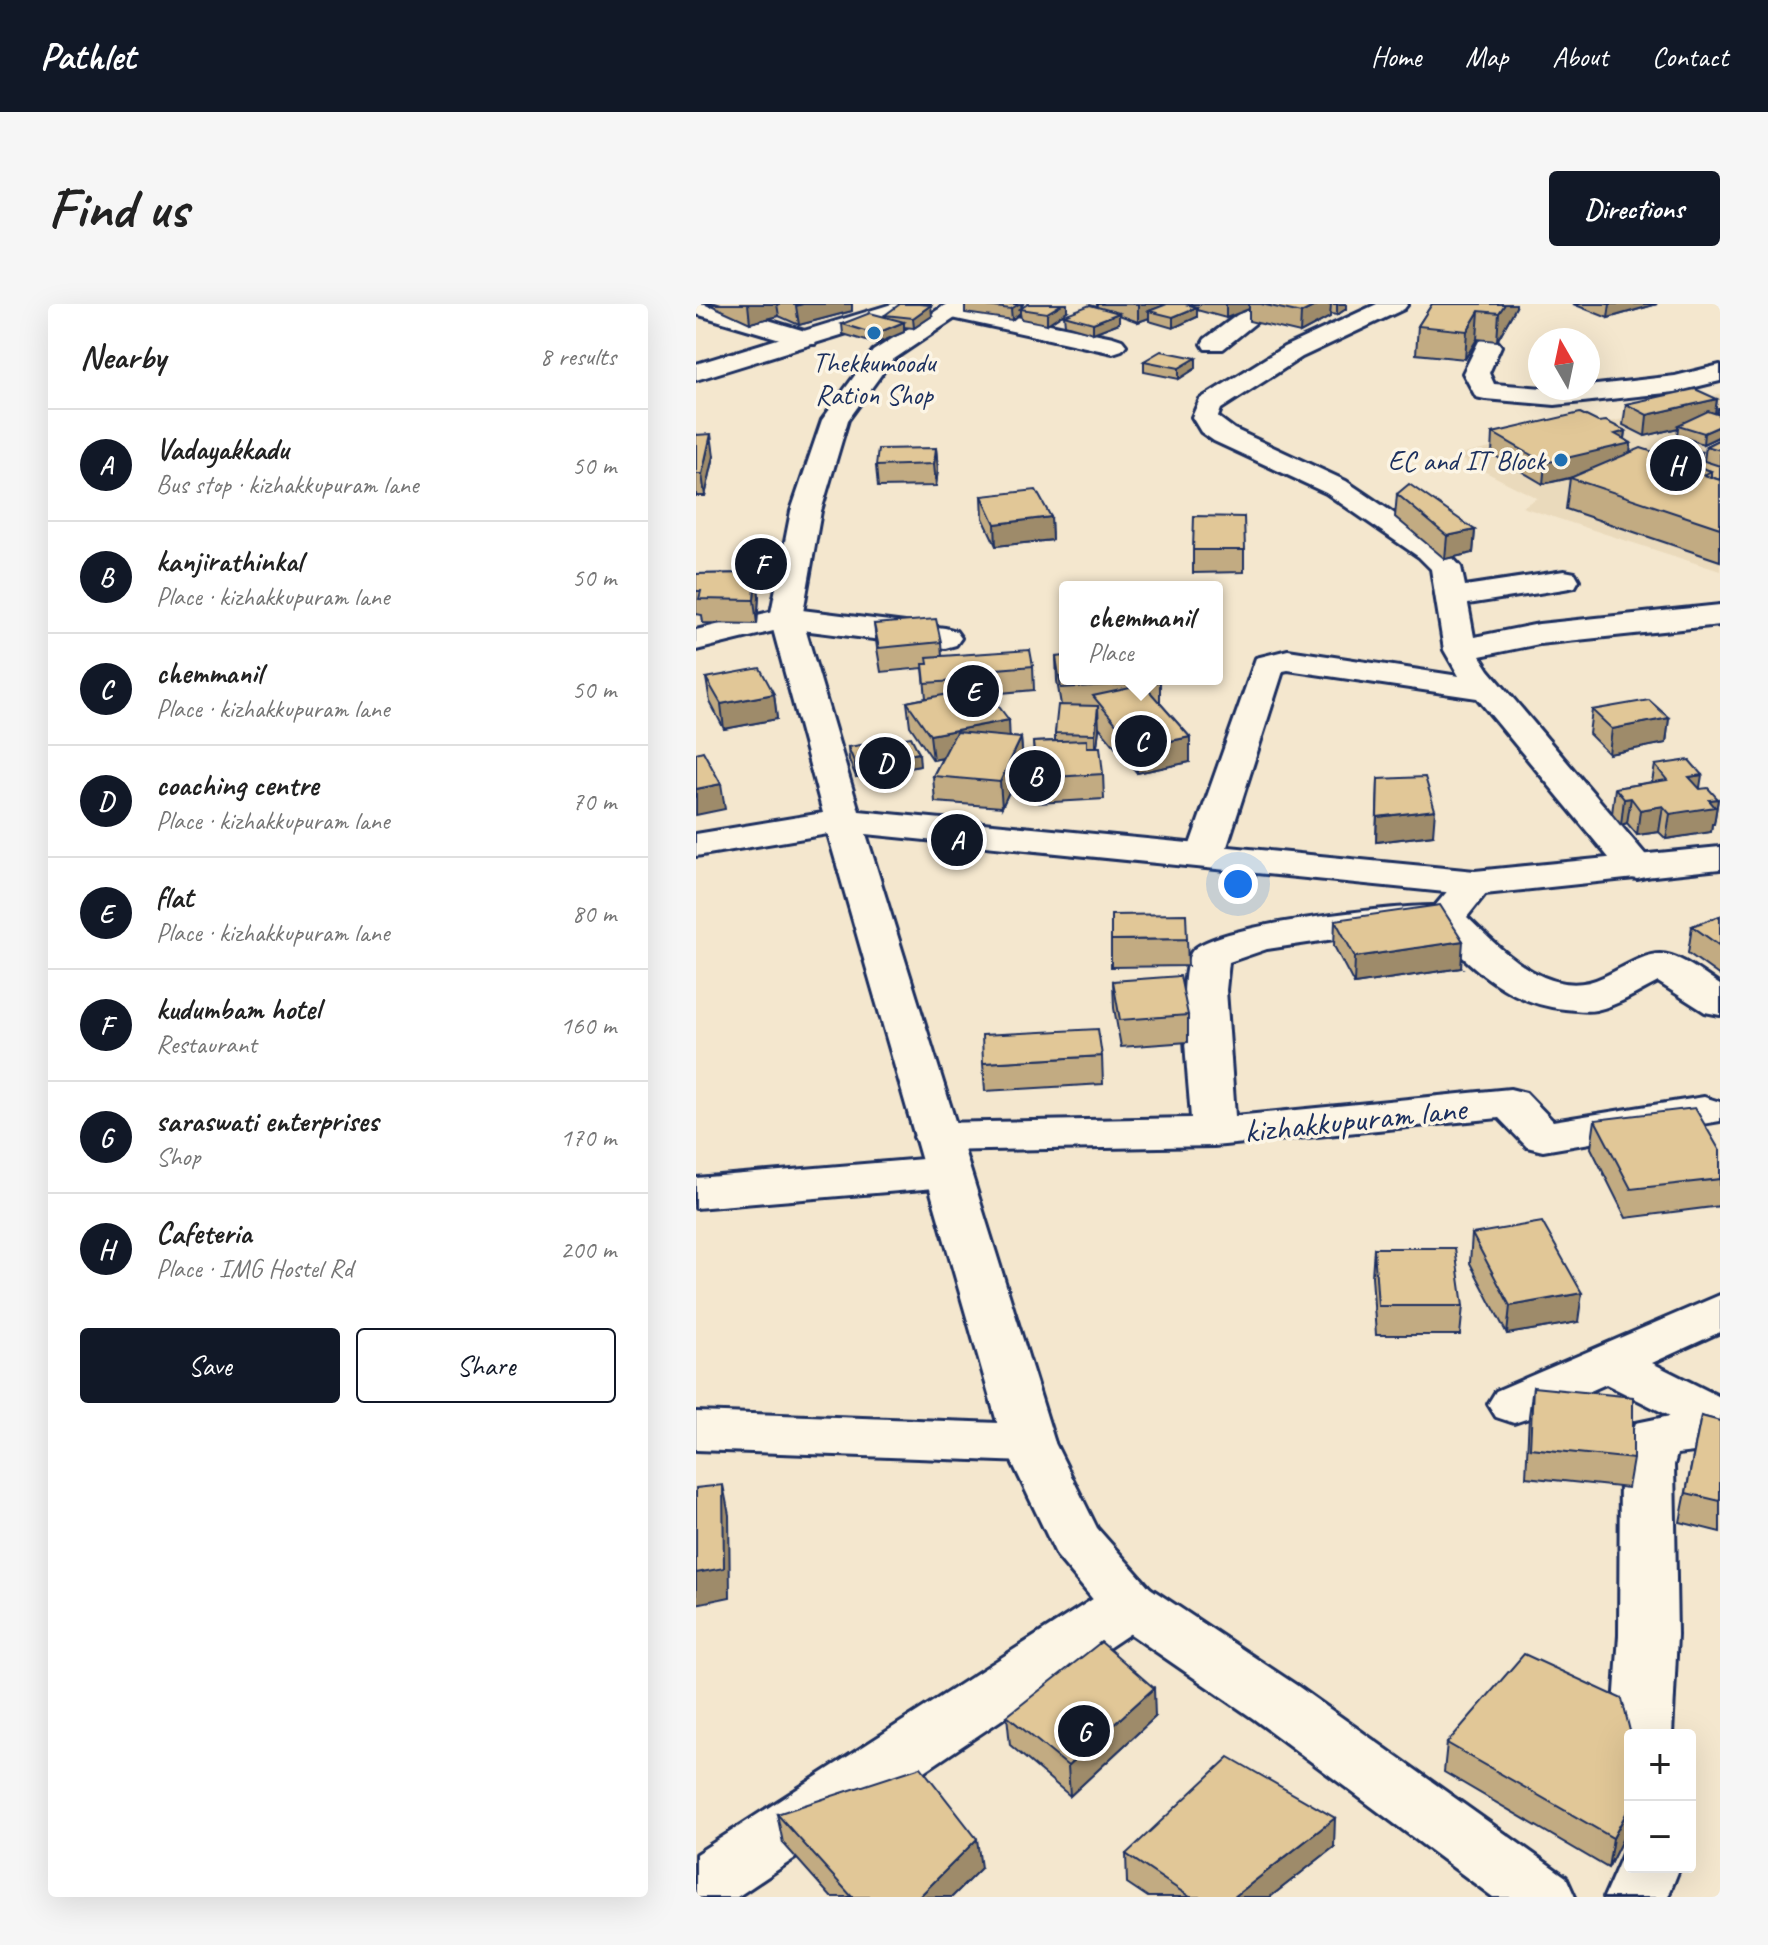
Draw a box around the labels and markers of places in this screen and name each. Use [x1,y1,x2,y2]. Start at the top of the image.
marker: Thekkumoodu Ration Shop [865,324,883,342]
place label: Thekkumoodu Ration Shop [812,345,937,412]
pin: H [1650,435,1702,495]
place label: EC and IT Block [1388,443,1547,478]
marker: EC and IT Block [1552,451,1570,469]
pin: F [735,534,787,594]
pin: E [947,661,999,721]
pin: C [1115,711,1167,771]
pin: D [859,733,911,793]
pin: B [1009,746,1061,806]
pin: A [931,810,983,870]
pin: G [1058,1701,1110,1761]

